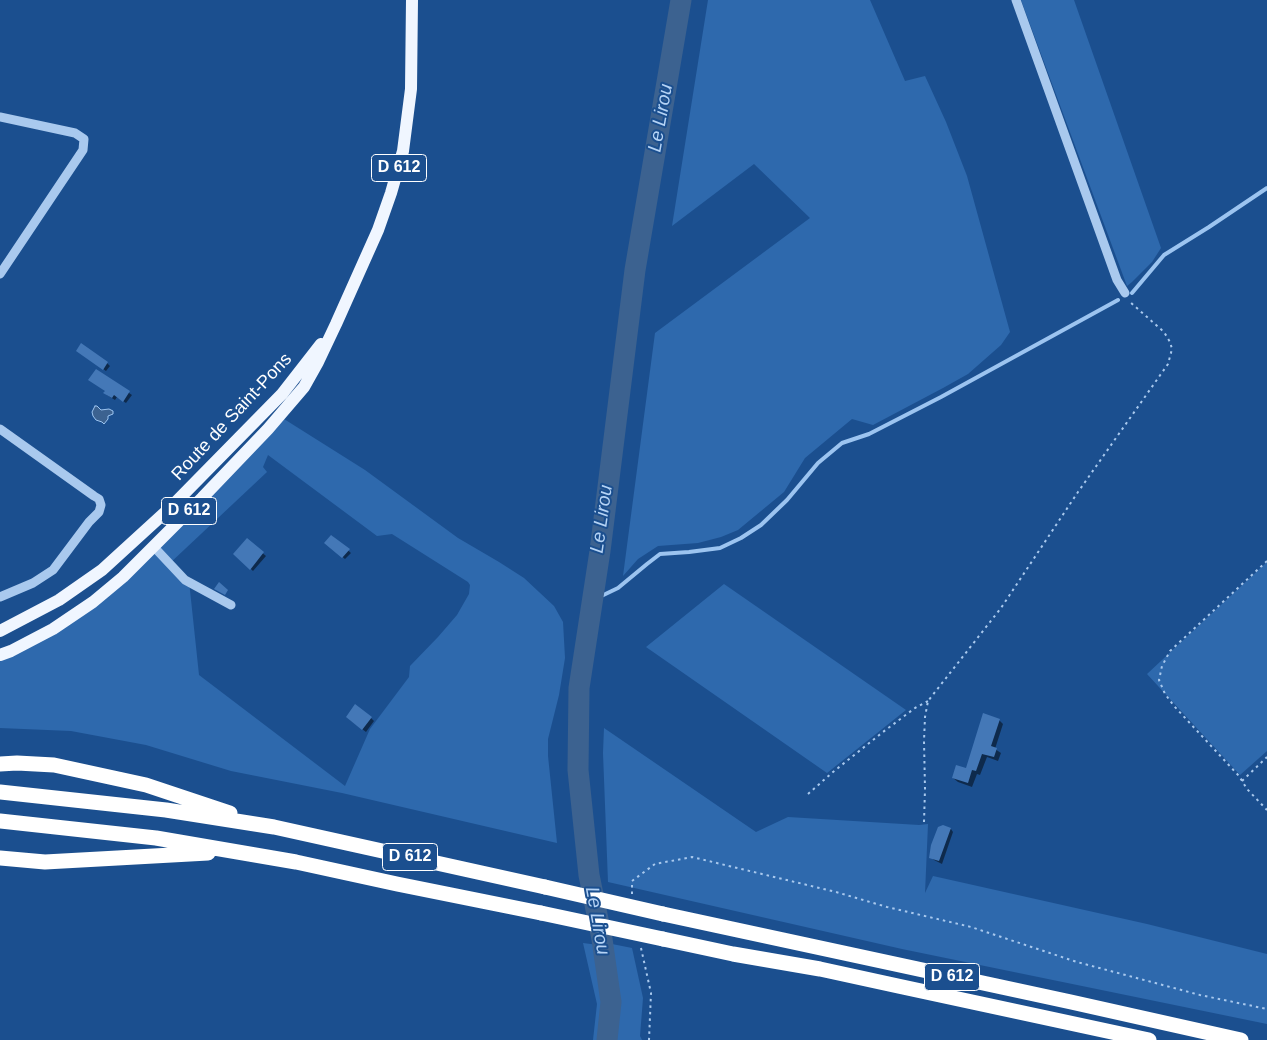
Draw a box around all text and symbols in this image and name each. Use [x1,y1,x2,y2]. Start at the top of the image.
water label: Le Lirou [644,82,678,154]
road number: D 612 [372,154,426,182]
street label: Route de Saint-Pons [167,349,297,485]
water label: Le Lirou [586,483,618,555]
road number: D 612 [162,498,216,524]
road number: D 612 [382,844,438,870]
water label: Le Lirou [580,885,614,957]
road number: D 612 [924,964,980,990]

